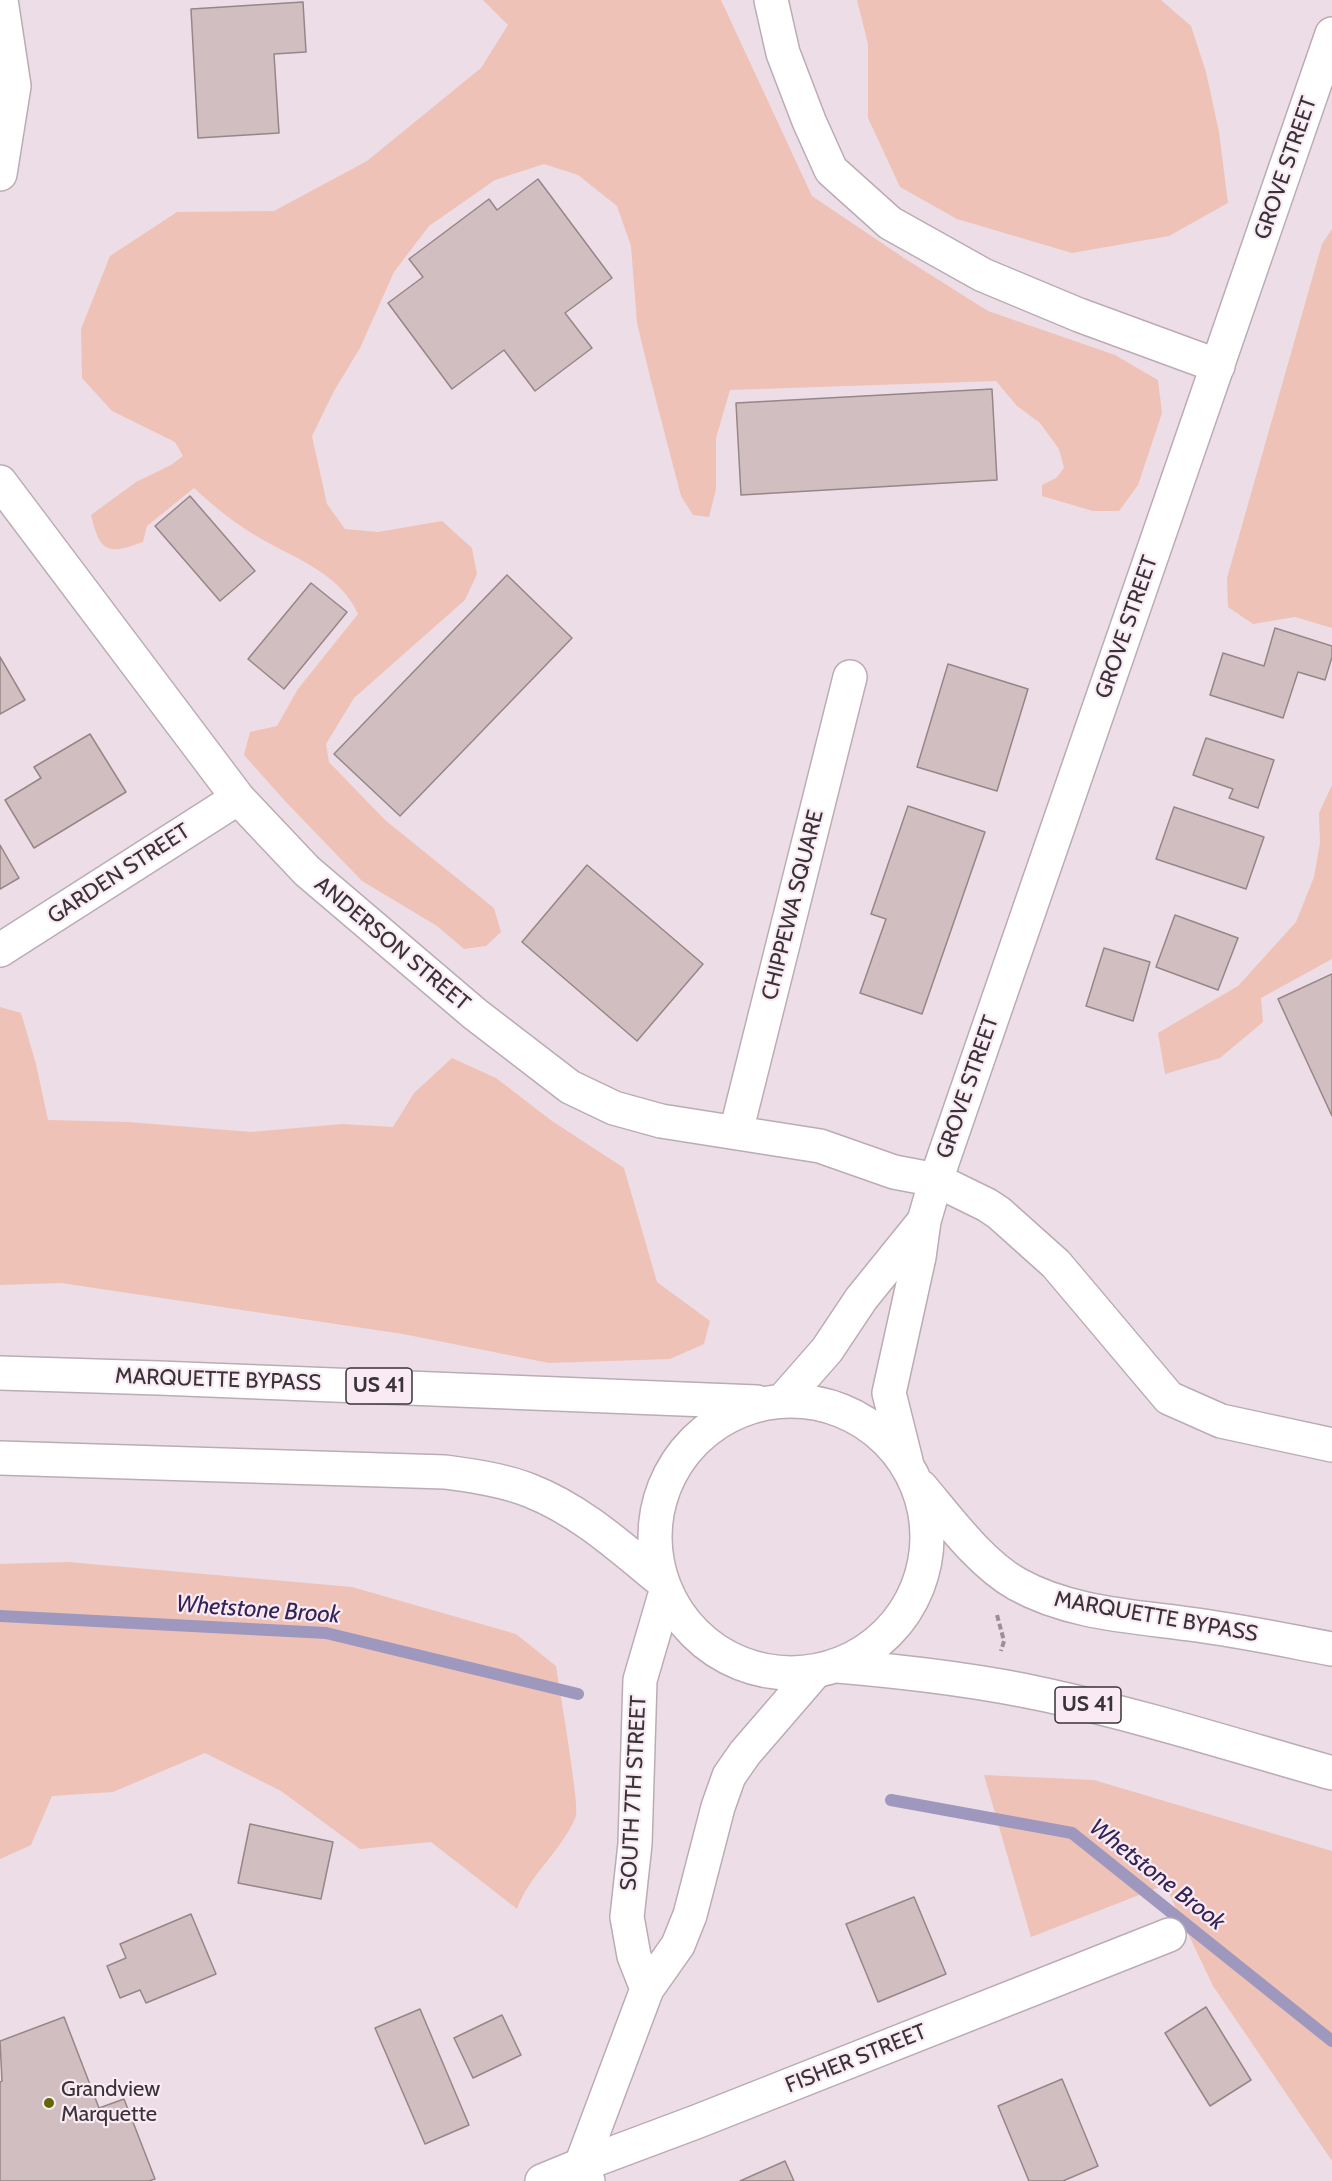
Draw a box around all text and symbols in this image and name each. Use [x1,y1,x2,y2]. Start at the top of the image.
street label: GROVE STREET [1249,93,1323,243]
street label: GROVE STREET [1090,552,1164,702]
street label: CHIPPEWA SQUARE [757,807,829,1003]
street label: GARDEN STREET [43,818,195,930]
street label: ANDERSON STREET [309,871,475,1017]
street label: GROVE STREET [931,1012,1005,1162]
street label: MARQUETTE BYPASS [114,1363,322,1397]
road number: US 41 [346,1368,412,1404]
street label: MARQUETTE BYPASS [1052,1586,1260,1648]
water label: Whetstone Brook [175,1590,341,1630]
road number: US 41 [1055,1687,1121,1723]
street label: SOUTH 7TH STREET [616,1695,652,1891]
water label: Whetstone Brook [1083,1813,1231,1937]
street label: FISHER STREET [782,2019,930,2099]
place label: Grandview Marquette [61,2077,160,2128]
marker: Grandview Marquette [42,2096,56,2110]

